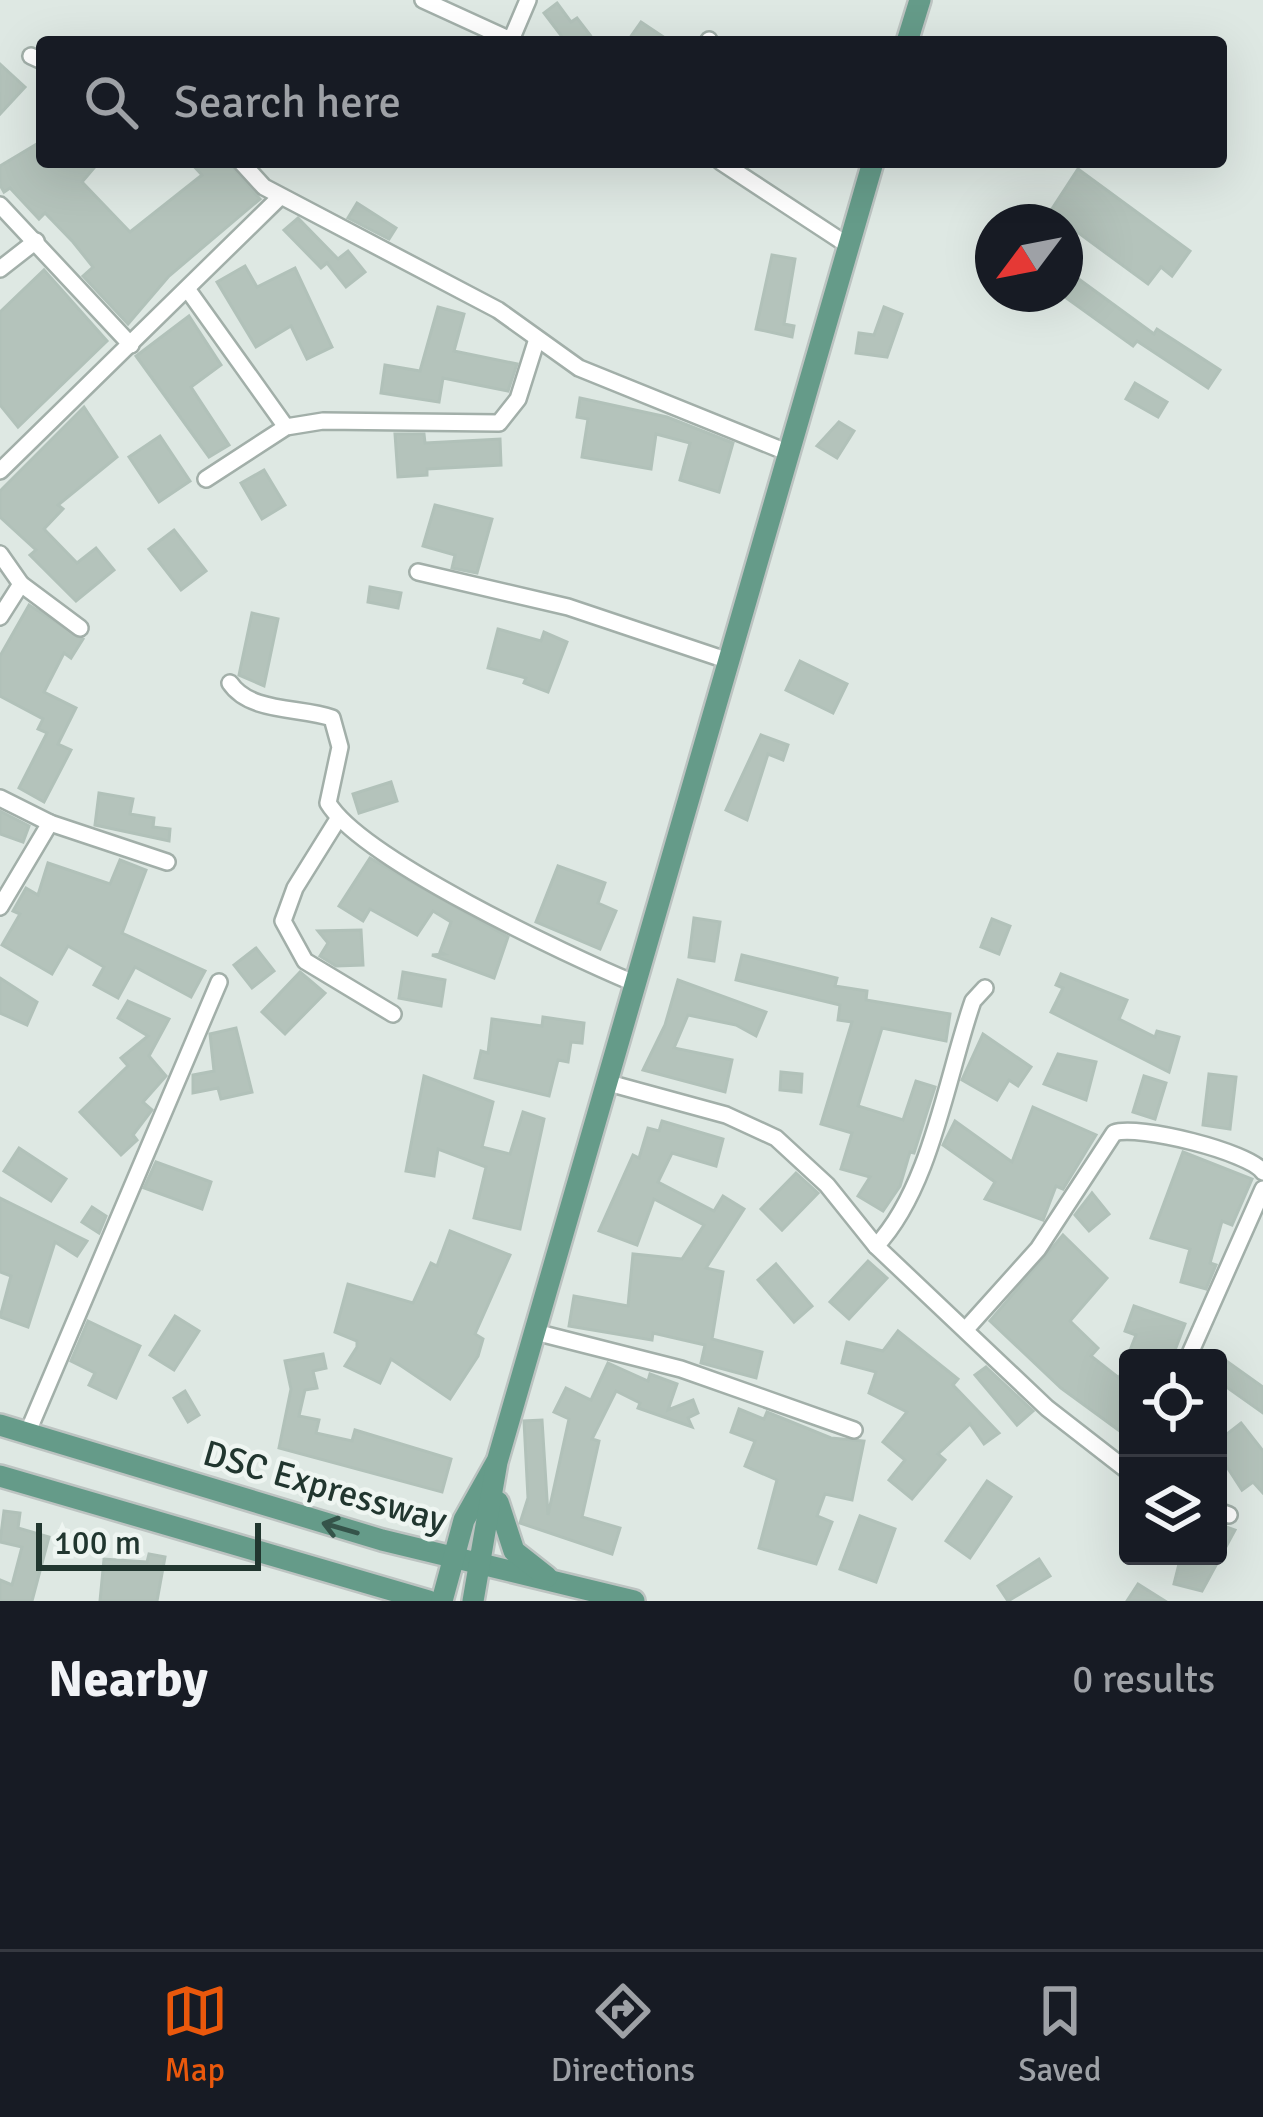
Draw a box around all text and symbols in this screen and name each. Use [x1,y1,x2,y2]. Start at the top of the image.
search box [36,36,1227,168]
icon: search [78,69,144,135]
text: Search here [174,75,401,130]
north arrow [975,204,1083,312]
map controls [1119,1349,1227,1565]
button: locate [1119,1349,1227,1457]
street label: DSC Expressway [198,1431,452,1543]
button: layers [1119,1457,1227,1565]
one-way arrow [322,1515,360,1537]
scale bar [36,1517,261,1570]
text: 100 m [54,1523,141,1564]
text: Nearby [48,1648,208,1711]
text: 0 results [1072,1655,1215,1703]
tab: Map [162,1978,228,2091]
tab: Directions [551,1978,695,2091]
tab: Saved [1018,1978,1101,2091]

